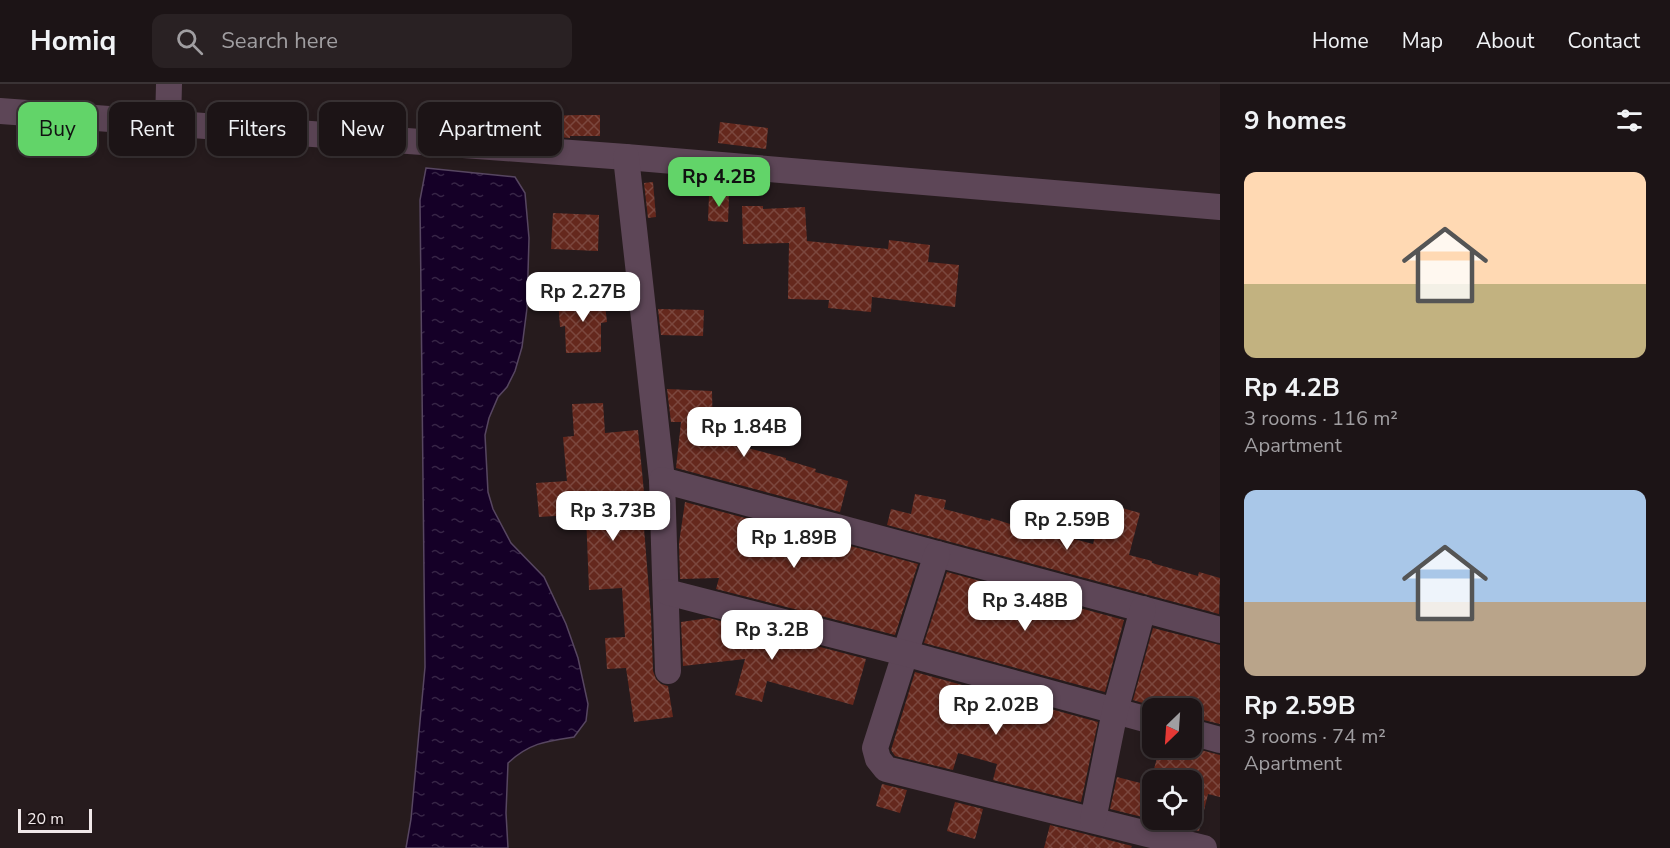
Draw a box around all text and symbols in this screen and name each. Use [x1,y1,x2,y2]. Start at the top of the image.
search box [152,14,572,68]
text: Homiq [30,22,116,60]
icon: search [173,25,206,58]
text: Search here [221,26,338,56]
text: Home [1312,27,1369,55]
text: Map [1402,27,1443,55]
text: About [1476,27,1534,55]
text: Contact [1567,27,1640,55]
chip: Buy [18,102,97,156]
chip: Rent [109,102,195,156]
chip: Filters [207,102,307,156]
chip: New [319,102,406,156]
chip: Apartment [418,102,562,156]
text: 9 homes [1244,103,1346,138]
icon: filters [1613,104,1646,137]
pin: Rp 4.2B [664,157,774,208]
text: Rp 4.2B [682,163,756,190]
icon: home [1391,211,1499,319]
pin: Rp 2.27B [521,272,645,323]
text: Rp 2.27B [540,278,626,305]
text: Rp 4.2B [1244,370,1340,405]
text: 3 rooms · 116 m² [1244,405,1398,432]
pin: Rp 1.84B [682,407,806,458]
text: Rp 1.84B [701,413,787,440]
text: Apartment [1244,432,1342,459]
pin: Rp 3.73B [551,491,675,542]
text: Rp 3.73B [570,497,656,524]
pin: Rp 2.59B [1005,500,1129,551]
text: Rp 2.59B [1024,506,1110,533]
pin: Rp 1.89B [732,518,856,569]
text: Rp 1.89B [751,524,837,551]
icon: home [1391,529,1499,637]
pin: Rp 3.48B [963,581,1087,632]
text: Rp 3.48B [982,587,1068,614]
pin: Rp 3.2B [717,610,827,661]
text: Rp 3.2B [735,616,809,643]
pin: Rp 2.02B [934,685,1058,736]
text: Rp 2.59B [1244,688,1356,723]
text: Rp 2.02B [953,691,1039,718]
north arrow [1142,698,1202,758]
map controls [1142,698,1202,830]
text: 3 rooms · 74 m² [1244,723,1386,750]
text: Apartment [1244,750,1342,777]
button: locate [1142,770,1202,830]
scale bar [18,806,92,834]
text: 20 m [27,808,64,830]

